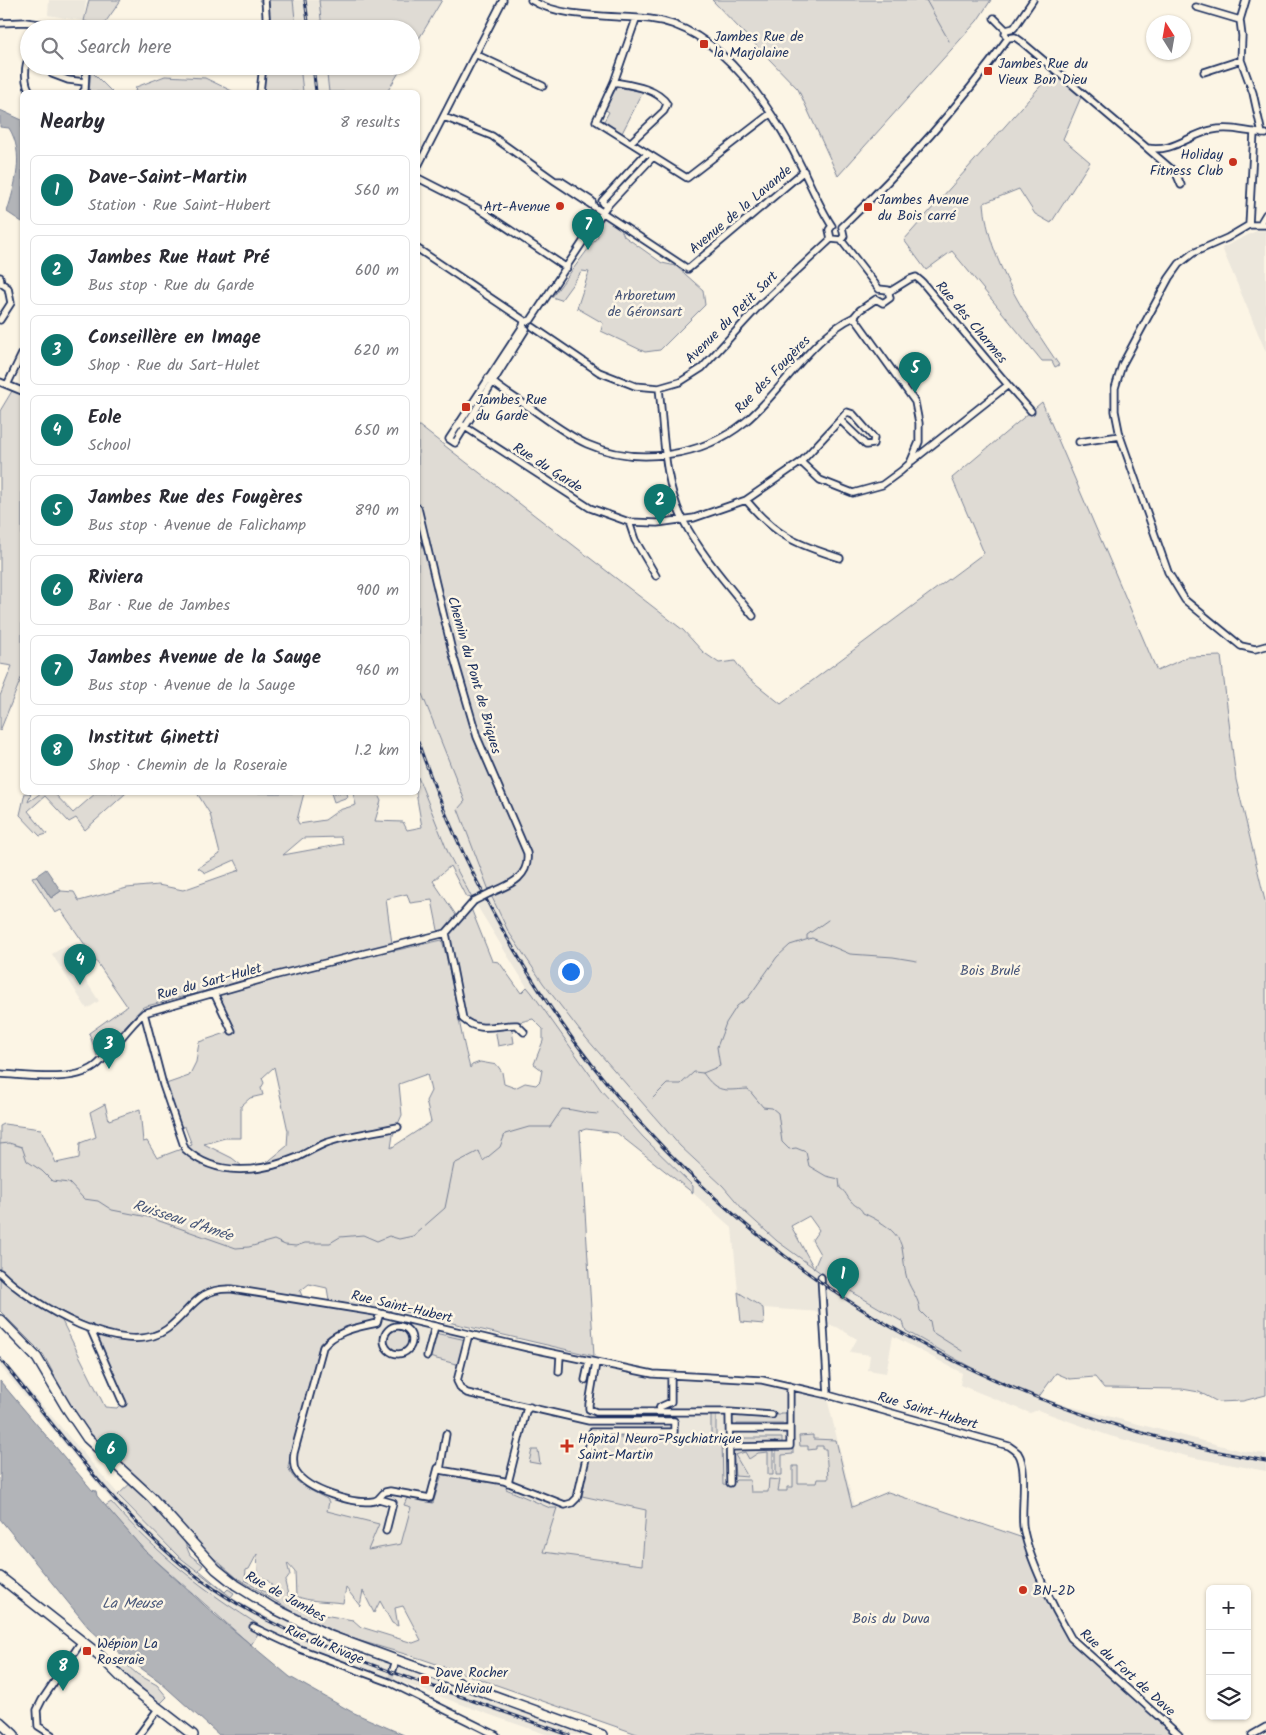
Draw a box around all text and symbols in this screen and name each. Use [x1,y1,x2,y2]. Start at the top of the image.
north arrow [1146,15,1191,60]
search box [20,20,420,75]
place label: Jambes Rue de la Marjolaine [714,26,804,64]
text: Search here [78,33,172,63]
icon: search [38,34,66,62]
marker: Jambes Rue de la Marjolaine [698,38,710,50]
place label: Jambes Rue du Vieux Bon Dieu [998,53,1088,91]
marker: Jambes Rue du Vieux Bon Dieu [982,65,994,77]
text: Nearby [40,106,105,139]
text: 8 results [340,110,400,135]
place label: Holiday Fitness Club [1150,144,1224,182]
marker: Holiday Fitness Club [1227,156,1239,168]
street label: Avenue de la Lavande [684,160,798,260]
text: Dave-Saint-Martin [88,163,247,193]
text: 1 [55,178,59,203]
text: 560 m [354,178,399,203]
place label: Jambes Avenue du Bois carré [878,189,969,227]
text: Station · Rue Saint-Hubert [88,193,271,218]
place label: Art-Avenue [484,196,551,218]
marker: Art-Avenue [554,200,566,212]
marker: Jambes Avenue du Bois carré [862,201,874,213]
pin: 7 [572,209,604,250]
text: Jambes Rue Haut Pré [88,243,269,273]
text: 2 [52,258,62,283]
text: 600 m [355,258,399,283]
street label: Avenue du Petit Sart [680,266,784,369]
text: Bus stop · Rue du Garde [88,273,254,298]
street label: Rue des Charmes [930,276,1013,369]
park label: Arboretum de Géronsart [608,285,683,323]
text: Conseillère en Image [88,323,261,353]
street label: Rue des Fougères [729,330,816,419]
text: 3 [53,338,61,363]
text: 620 m [354,338,399,363]
pin: 5 [899,352,931,393]
text: Shop · Rue du Sart-Hulet [88,353,260,378]
place label: Jambes Rue du Garde [476,389,547,427]
marker: Jambes Rue du Garde [460,401,472,413]
text: Eole [88,403,121,433]
text: 4 [53,418,61,443]
text: 650 m [354,418,399,443]
text: School [88,433,131,458]
street label: Rue du Garde [508,437,587,499]
text: Jambes Rue des Fougères [88,483,303,513]
pin: 2 [644,484,676,525]
text: 5 [53,498,61,523]
text: 890 m [354,498,399,523]
text: Bus stop · Avenue de Falichamp [88,513,306,538]
text: Riviera [88,563,143,593]
text: 6 [53,578,61,603]
text: 900 m [356,578,399,603]
text: Bar · Rue de Jambes [88,593,230,618]
street label: Chemin du Pont de Briques [441,594,507,757]
text: Jambes Avenue de la Sauge [88,643,321,673]
text: 7 [53,658,61,683]
text: 960 m [355,658,399,683]
text: Bus stop · Avenue de la Sauge [88,673,295,698]
text: Institut Ginetti [88,723,219,753]
text: 8 [52,738,62,763]
text: 1.2 km [354,738,399,763]
text: Shop · Chemin de la Roseraie [88,753,287,778]
pin: 4 [64,944,96,985]
street label: Rue du Sart-Hulet [154,957,265,1007]
your location [558,959,584,985]
park label: Bois Brulé [960,960,1021,982]
pin: 3 [93,1028,125,1069]
water label: Ruisseau d'Amée [130,1194,237,1249]
pin: 1 [827,1258,859,1299]
street label: Rue Saint-Hubert [349,1285,455,1329]
street label: Rue Saint-Hubert [875,1386,981,1436]
place label: Hôpital Neuro-Psychiatrique Saint-Martin [578,1428,742,1466]
pin: 6 [95,1433,127,1474]
marker: Hôpital Neuro-Psychiatrique Saint-Martin [560,1439,574,1453]
street label: Rue de Jambes [241,1566,330,1628]
place label: BN-2D [1033,1580,1075,1602]
marker: BN-2D [1017,1584,1029,1596]
map controls [1206,1585,1251,1720]
button: + [1206,1585,1251,1630]
water label: La Meuse [102,1592,163,1616]
park label: Bois du Duva [852,1608,930,1630]
street label: Rue du Rivage [282,1619,368,1671]
street label: Rue du Fort de Dave [1075,1624,1181,1722]
button: − [1206,1630,1251,1675]
place label: Wépion La Roseraie [97,1633,158,1671]
marker: Wépion La Roseraie [81,1645,93,1657]
pin: 8 [47,1650,79,1691]
place label: Dave Rocher du Néviau [435,1662,509,1700]
marker: Dave Rocher du Néviau [419,1674,431,1686]
button: layers [1206,1675,1251,1720]

